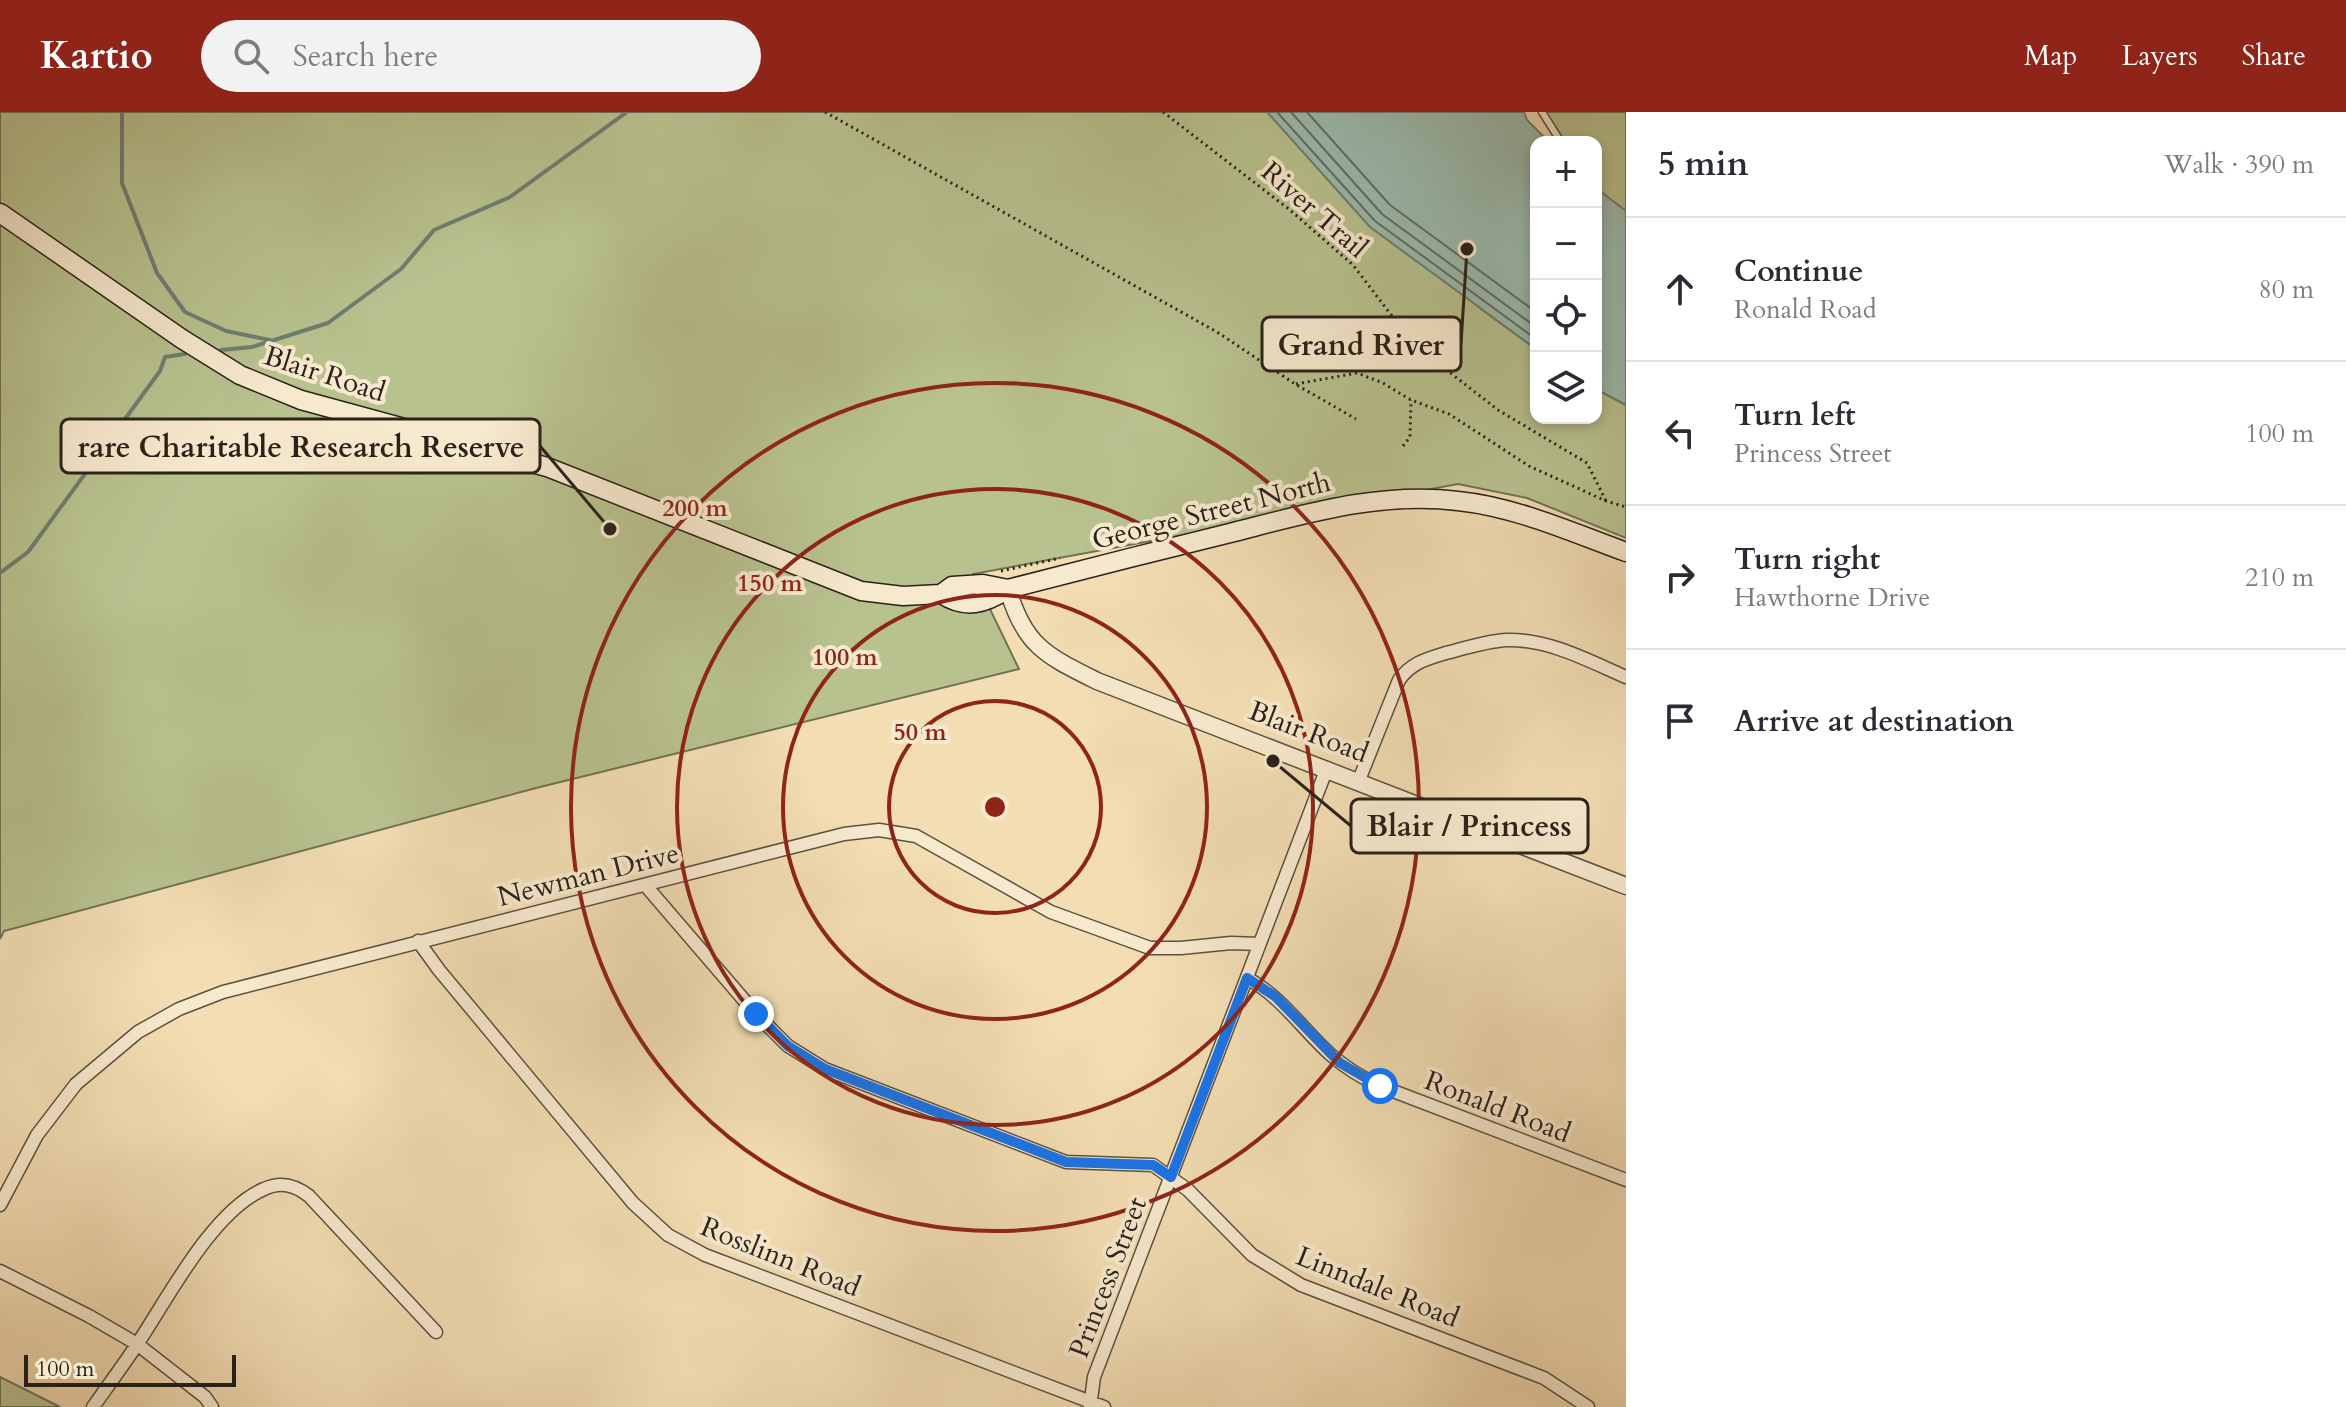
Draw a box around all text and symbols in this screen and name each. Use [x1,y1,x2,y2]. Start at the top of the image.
search box [201,20,761,92]
text: Kartio [40,30,153,82]
icon: search [229,34,273,78]
text: Search here [293,36,438,77]
text: Map [2024,37,2077,75]
text: Layers [2121,37,2198,75]
text: Share [2242,37,2306,75]
map controls [1530,136,1602,424]
button: + [1530,136,1602,208]
text: 5 min [1658,141,1749,187]
text: Walk · 390 m [2164,147,2314,182]
street label: River Trail [1253,153,1376,267]
button: − [1530,208,1602,280]
text: Continue [1734,251,1863,292]
icon: ahead [1658,267,1702,311]
text: 80 m [2258,272,2314,307]
button: locate [1530,280,1602,352]
text: Ronald Road [1734,292,1877,327]
callout: Grand River [1262,317,1461,371]
text: Grand River [1278,325,1445,366]
street label: Blair Road [259,337,390,411]
button: layers [1530,352,1602,424]
text: Turn left [1734,395,1856,436]
icon: left [1658,411,1702,455]
text: 100 m [2245,416,2314,451]
callout: rare Charitable Research Reserve [61,419,540,473]
text: rare Charitable Research Reserve [77,427,525,468]
text: Princess Street [1734,436,1892,471]
street label: George Street North [1088,463,1334,559]
text: 200 m [662,492,729,525]
text: Turn right [1734,539,1880,580]
icon: right [1658,555,1702,599]
text: 210 m [2245,560,2314,595]
text: 150 m [737,567,804,600]
text: Hawthorne Drive [1734,580,1930,615]
text: 100 m [812,641,879,674]
street label: Blair Road [1243,692,1374,772]
icon: arrive [1658,699,1702,743]
text: Arrive at destination [1734,701,2014,742]
text: 50 m [893,716,947,749]
centre of rings [981,793,1009,821]
callout: Blair / Princess [1351,799,1588,853]
text: Blair / Princess [1366,806,1572,847]
street label: Newman Drive [493,834,683,916]
route end [738,996,774,1032]
street label: Ronald Road [1419,1062,1576,1152]
route start [1362,1068,1398,1104]
street label: Princess Street [1060,1191,1156,1363]
street label: Rosslinn Road [695,1208,866,1306]
street label: Linndale Road [1291,1237,1465,1337]
scale bar [24,1351,236,1387]
text: 100 m [36,1354,94,1384]

